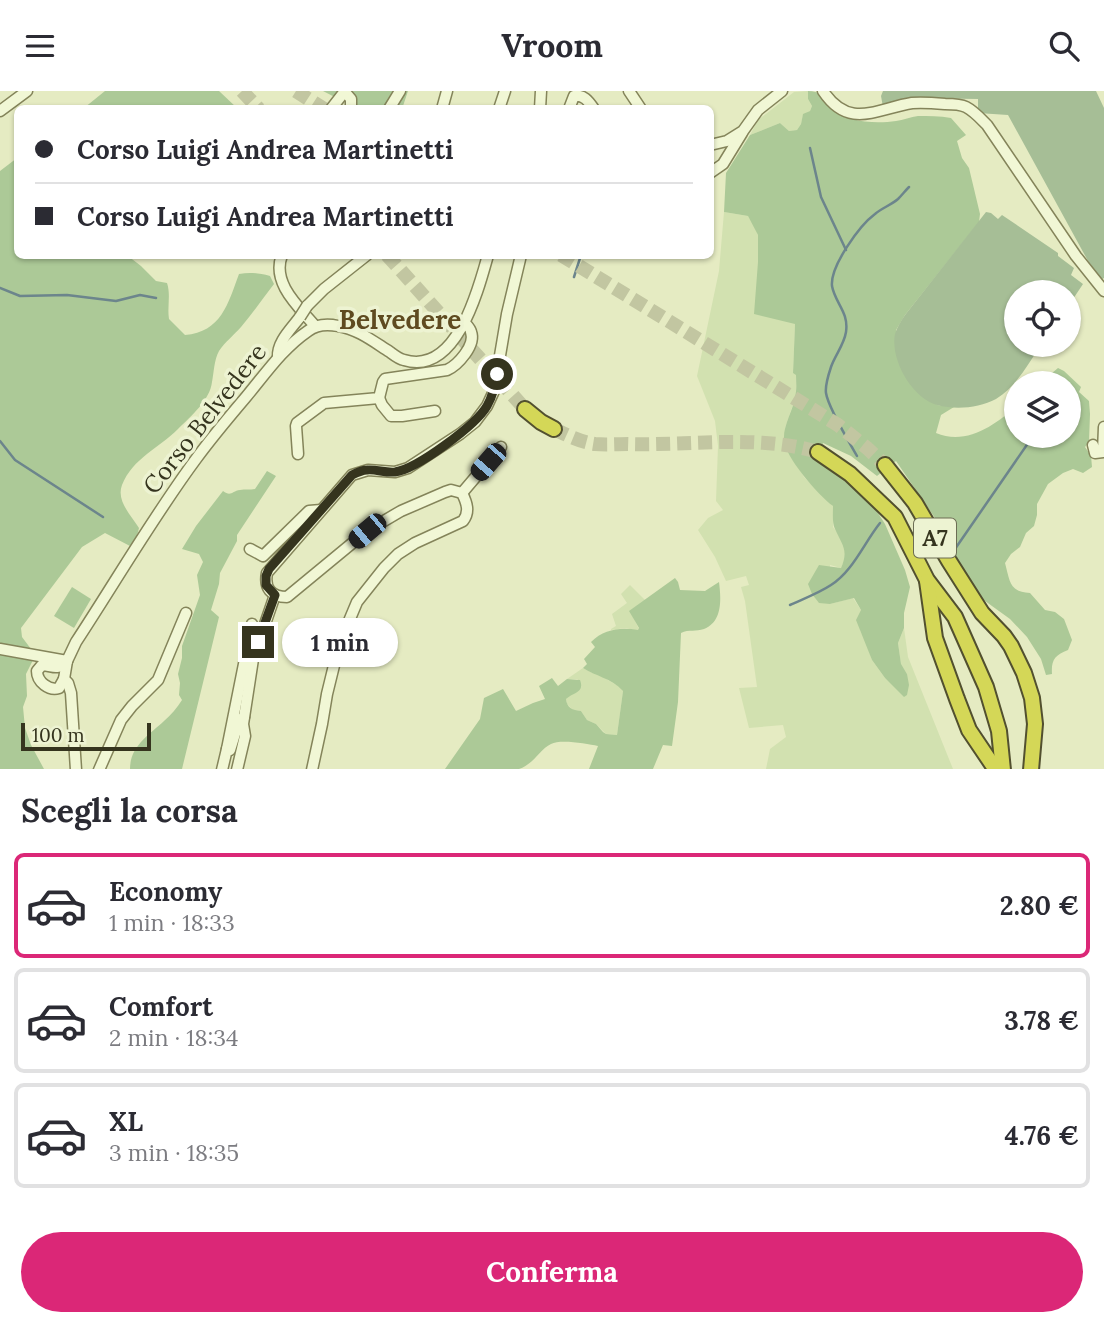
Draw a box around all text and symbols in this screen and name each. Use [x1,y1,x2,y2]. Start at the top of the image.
text: Vroom [501,25,603,66]
icon: menu [21,27,59,65]
icon: search [1045,27,1083,65]
text: Corso Luigi Andrea Martinetti [77,133,454,166]
text: Corso Luigi Andrea Martinetti [77,200,454,233]
map controls [1004,280,1081,448]
button: locate [1004,280,1081,357]
district label: Belvedere [339,303,461,336]
street label: Corso Belvedere [136,337,273,500]
route start [481,358,513,390]
button: layers [1004,371,1081,448]
car [467,439,510,485]
car [345,509,390,553]
road number: A7 [914,519,956,557]
callout: 1 min [282,617,398,667]
route end [242,626,274,658]
text: 1 min [311,628,369,657]
scale bar [21,720,150,752]
text: 100 m [32,723,85,747]
text: Scegli la corsa [21,790,238,831]
icon: car [25,874,88,937]
text: Economy [109,875,222,908]
text: 2.80 € [1000,889,1079,922]
text: 1 min · 18:33 [109,908,235,937]
icon: car [25,989,88,1052]
text: Comfort [109,990,213,1023]
text: 3.78 € [1004,1004,1079,1037]
text: 2 min · 18:34 [109,1023,239,1052]
icon: car [25,1104,88,1167]
text: XL [109,1105,143,1138]
text: 4.76 € [1004,1119,1079,1152]
text: 3 min · 18:35 [109,1138,239,1167]
button: Conferma [21,1232,1083,1312]

